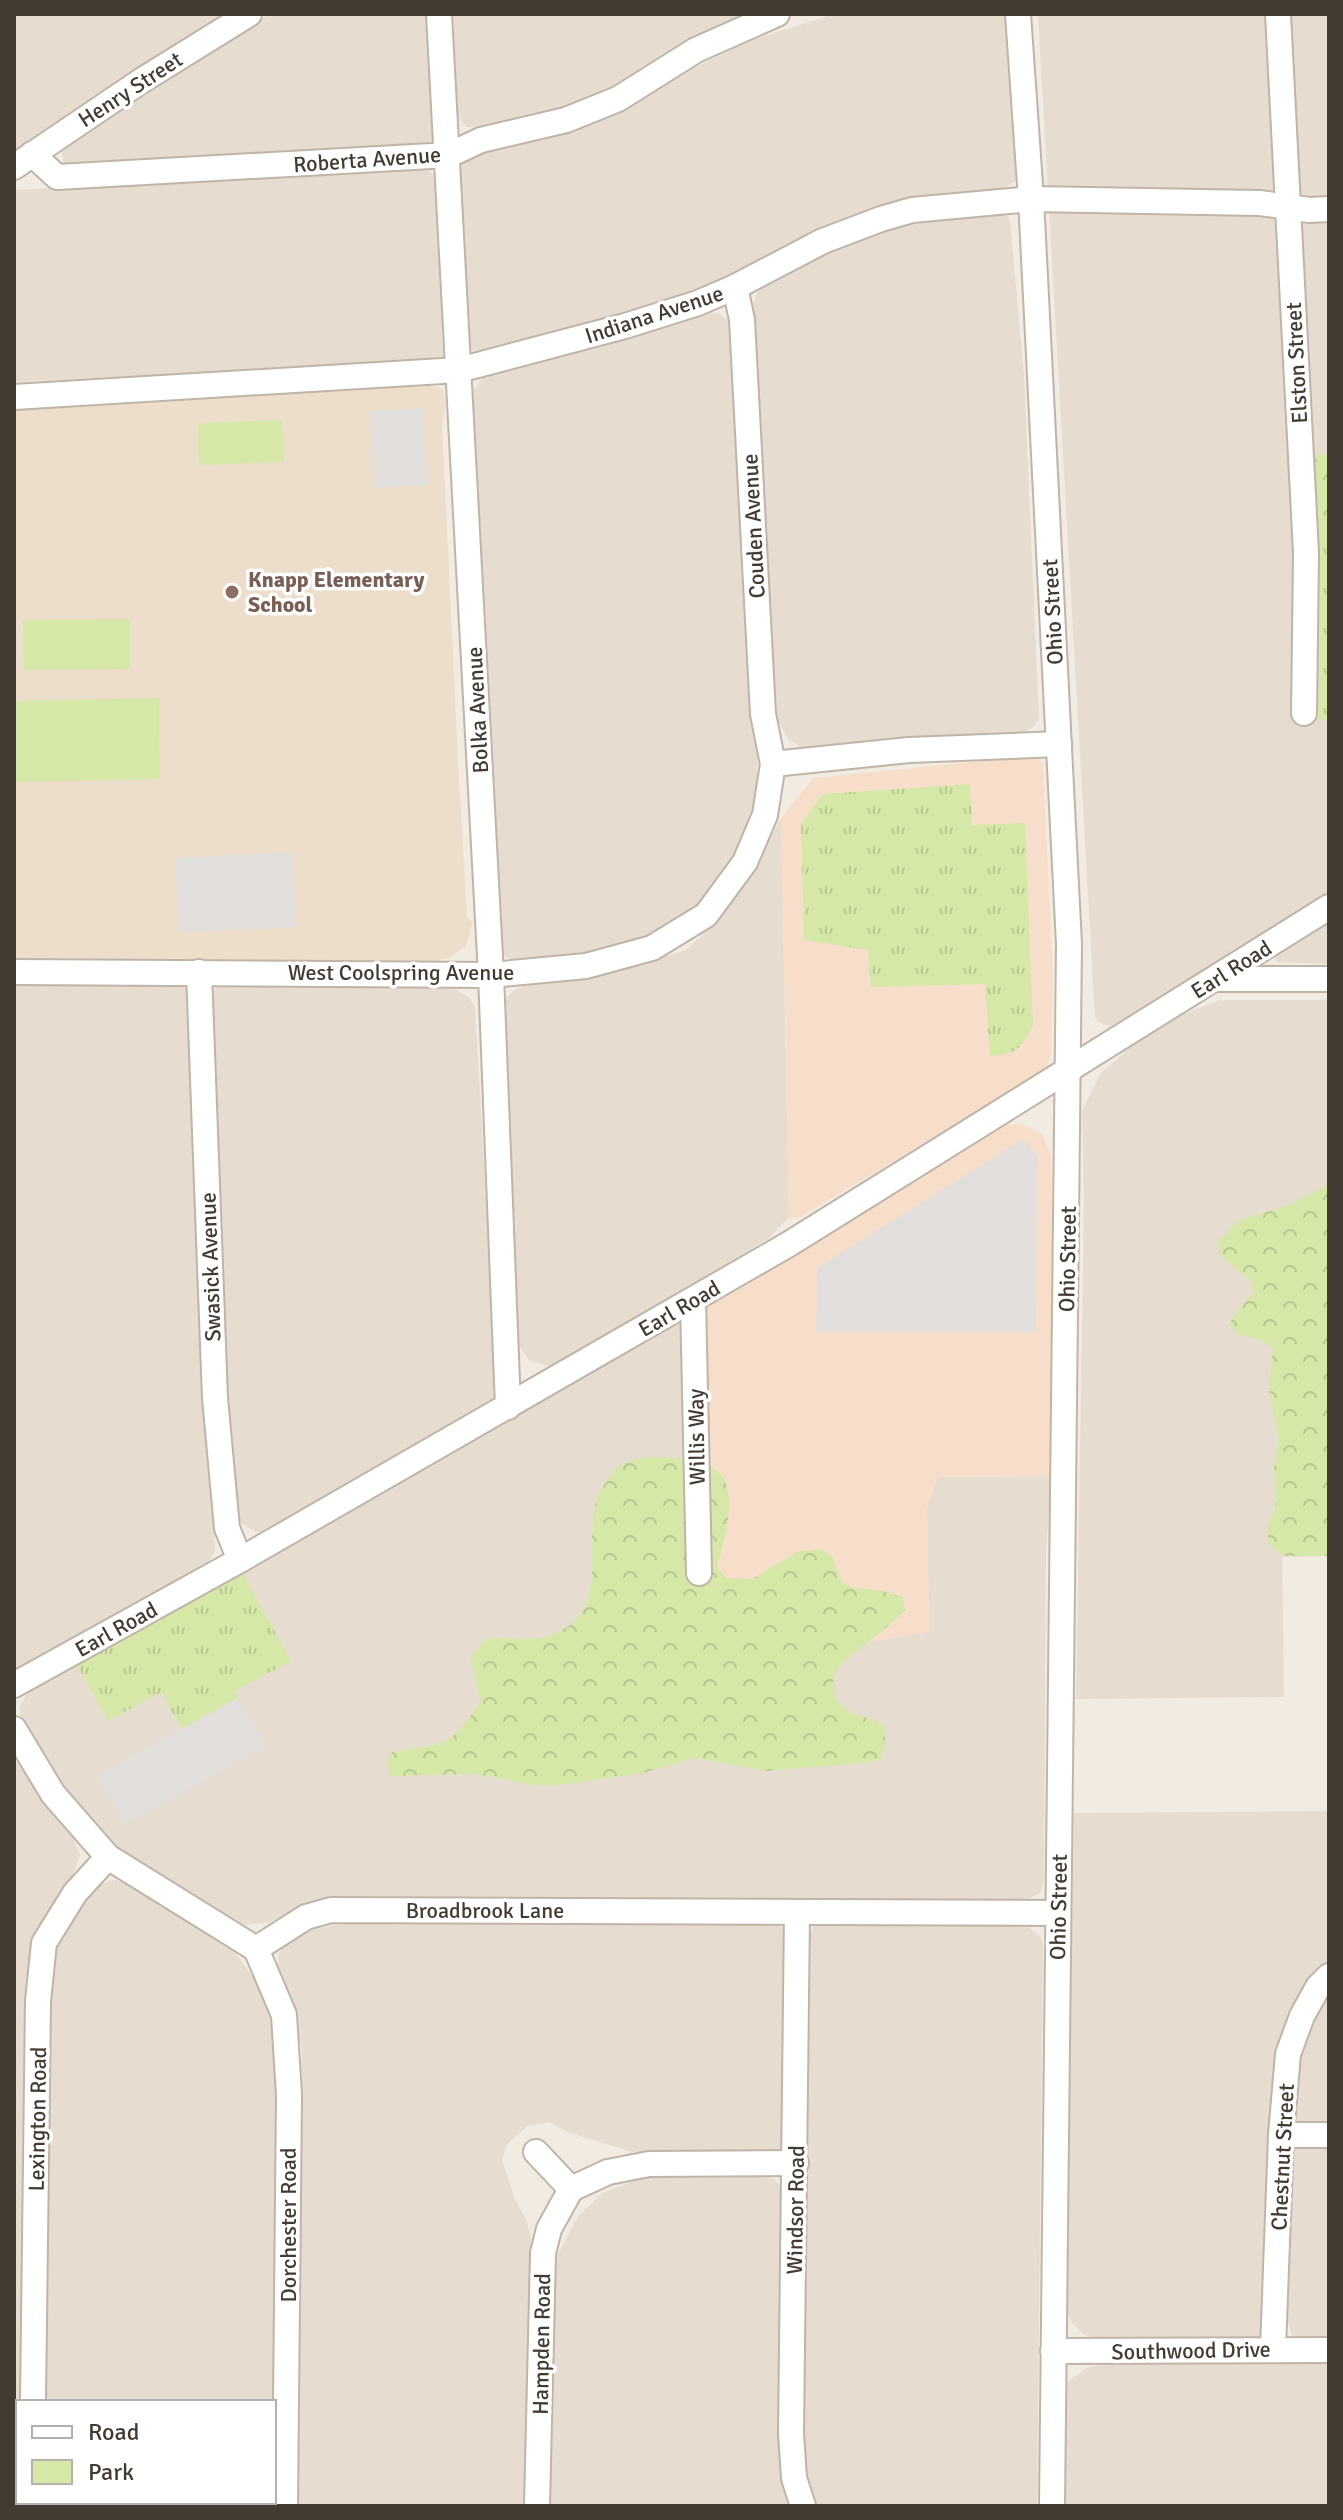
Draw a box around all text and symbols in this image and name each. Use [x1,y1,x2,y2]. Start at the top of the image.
street label: Henry Street [73,46,188,133]
street label: Roberta Avenue [292,141,442,178]
street label: Indiana Avenue [582,279,727,350]
street label: Elston Street [1280,301,1313,424]
street label: Couden Avenue [736,453,771,599]
street label: Ohio Street [1036,558,1069,666]
place label: Knapp Elementary School [248,566,424,618]
marker: Knapp Elementary School [223,583,241,601]
street label: Bolka Avenue [461,646,494,774]
street label: Earl Road [1186,934,1277,1005]
street label: West Coolspring Avenue [288,959,514,986]
street label: Swasick Avenue [194,1192,227,1342]
street label: Ohio Street [1053,1205,1082,1312]
street label: Earl Road [634,1274,725,1343]
street label: Willis Way [682,1388,711,1486]
street label: Earl Road [70,1596,162,1663]
street label: Ohio Street [1044,1853,1073,1960]
street label: Broadbrook Lane [406,1897,564,1924]
street label: Lexington Road [23,2046,52,2192]
street label: Chestnut Street [1265,2082,1300,2231]
street label: Windsor Road [781,2145,810,2275]
street label: Dorchester Road [275,2148,302,2302]
street label: Hampden Road [527,2273,556,2415]
street label: Southwood Drive [1111,2336,1271,2365]
legend [16,2400,276,2504]
text: Road [88,2417,139,2447]
text: Park [88,2457,134,2487]

